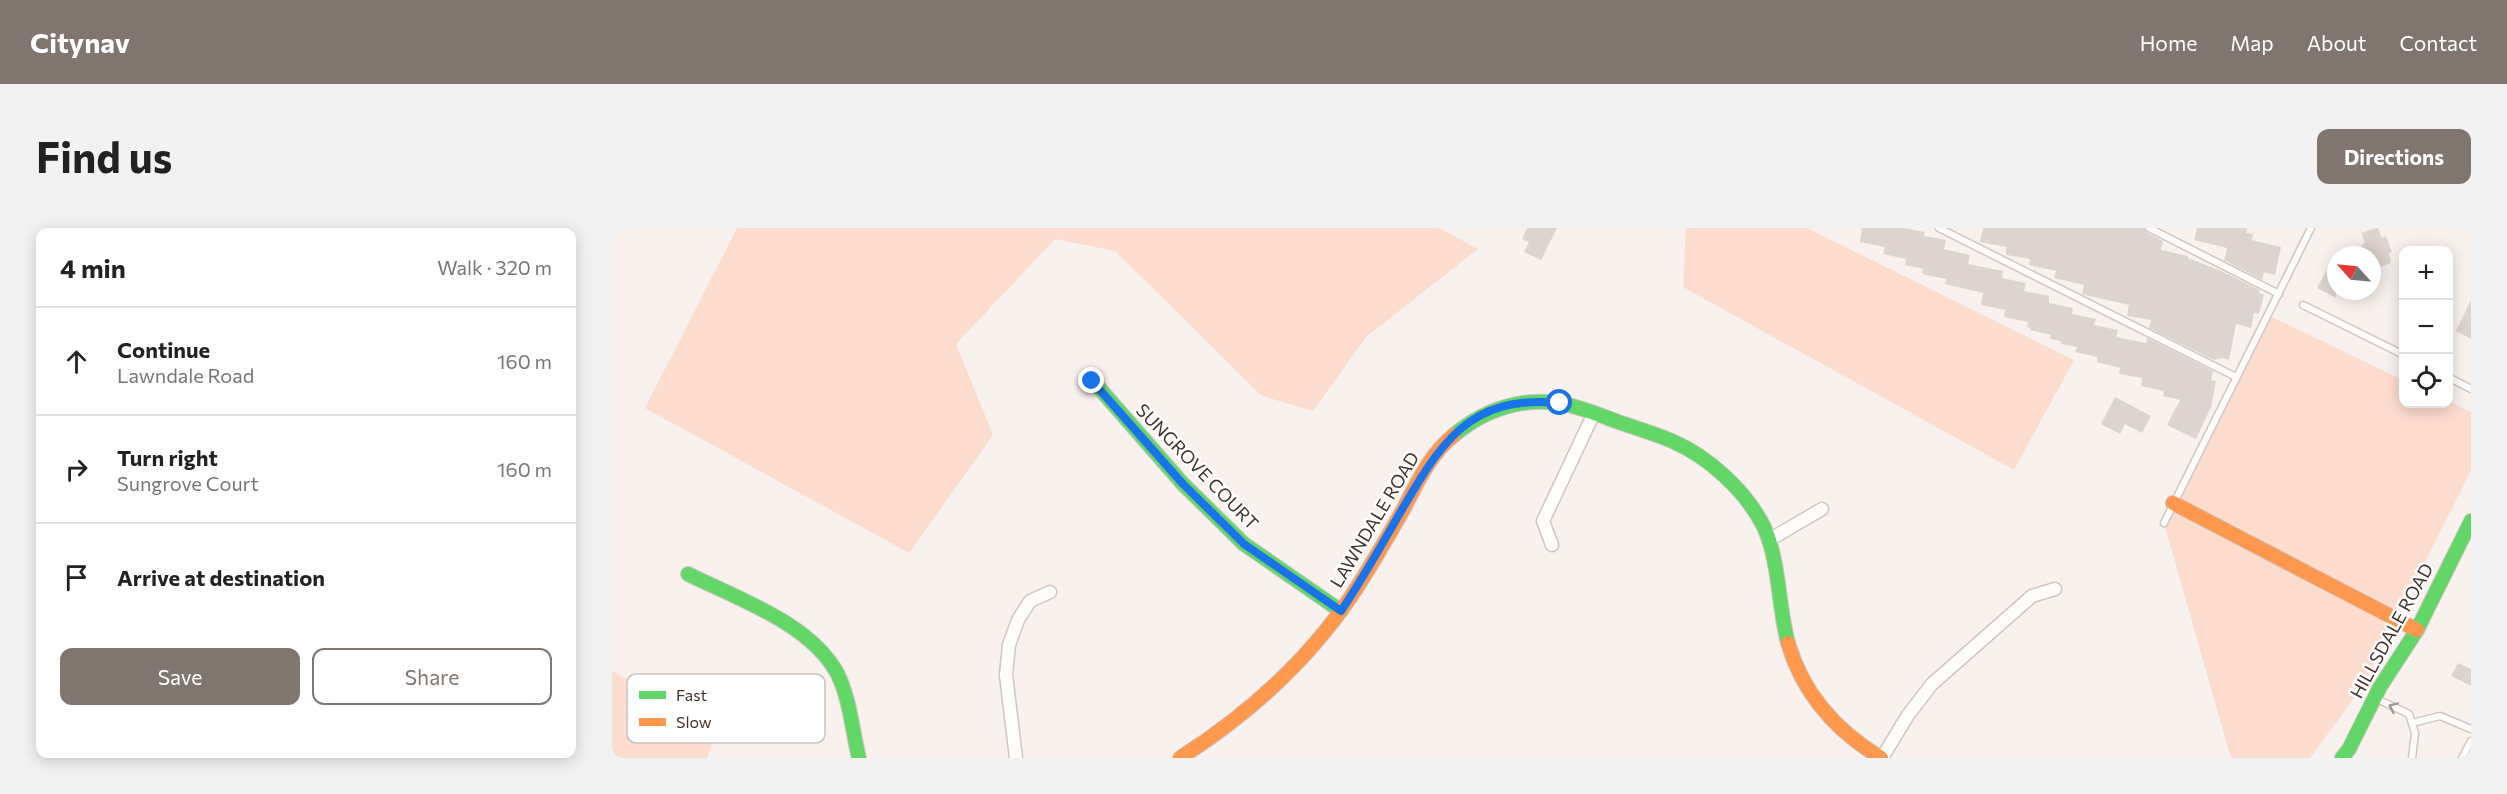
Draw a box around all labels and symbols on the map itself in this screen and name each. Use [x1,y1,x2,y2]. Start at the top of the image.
north arrow [2327,246,2381,300]
route end [1078,367,1104,393]
route start [1546,389,1572,415]
street label: SUNGROVE COURT [1132,399,1263,534]
street label: LAWNDALE ROAD [1325,448,1423,591]
street label: HILLSDALE ROAD [2345,559,2437,702]
legend [627,674,825,743]
text: Fast [676,685,707,704]
one-way arrow [2389,702,2400,714]
text: Slow [676,712,712,731]

